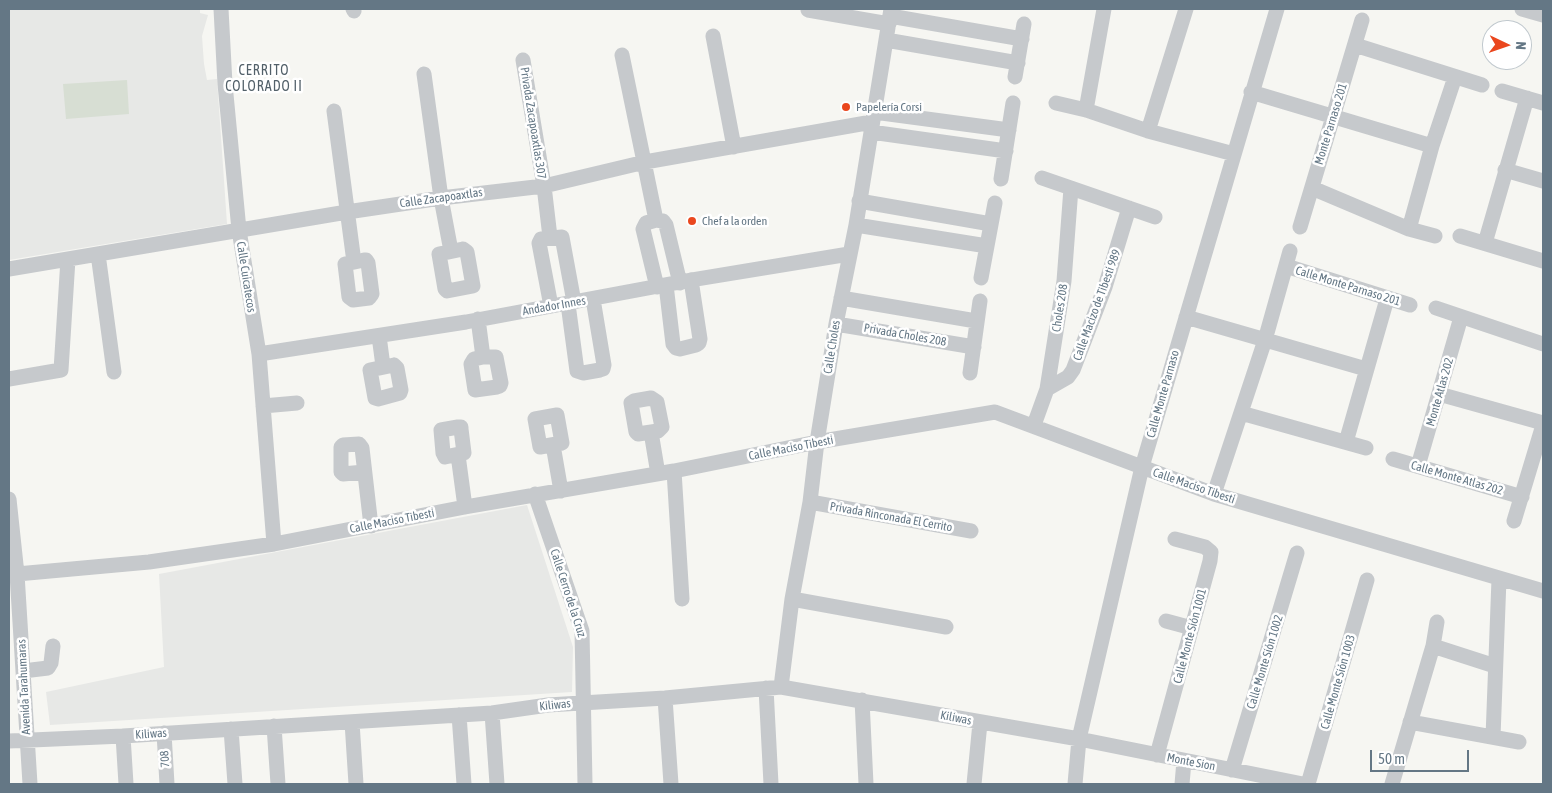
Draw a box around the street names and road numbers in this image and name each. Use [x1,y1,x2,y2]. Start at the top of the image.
street label: Privada Zacapoaxtlas 307 [517,66,549,180]
street label: Monte Parnaso 201 [1312,81,1350,167]
street label: Calle Zacapoaxtlas [399,185,483,211]
street label: Calle Cuicatecos [233,241,259,313]
street label: Calle Macizo de Tibesti 989 [1070,247,1124,363]
street label: Calle Monte Parnaso 201 [1294,263,1402,309]
street label: Choles 208 [1049,283,1071,333]
street label: Andador Innes [521,293,587,319]
street label: Calle Choles [821,319,843,375]
street label: Privada Choles 208 [863,321,947,349]
street label: Calle Monte Parnaso [1144,349,1182,439]
street label: Monte Atlas 202 [1423,356,1457,428]
street label: Calle Maciso Tibesti [747,433,835,463]
street label: Calle Monte Atlas 202 [1409,458,1505,498]
street label: Calle Maciso Tibesti [1151,465,1237,507]
street label: Privada Rinconada El Cerrito [829,499,953,535]
street label: Calle Maciso Tibesti [348,506,436,536]
street label: Calle Cerro de la Cruz [547,547,589,639]
street label: Calle Monte Sión 1001 [1170,587,1210,685]
street label: Calle Monte Sión 1002 [1244,613,1286,711]
street label: Calle Monte Sión 1003 [1318,633,1358,731]
street label: Avenida Tarahumaras [14,639,34,735]
street label: Kiliwas [539,696,571,714]
street label: Kiliwas [939,708,973,728]
street label: Kiliwas [135,726,167,742]
street label: 708 [157,750,173,768]
street label: Monte Sion [1165,750,1217,774]

